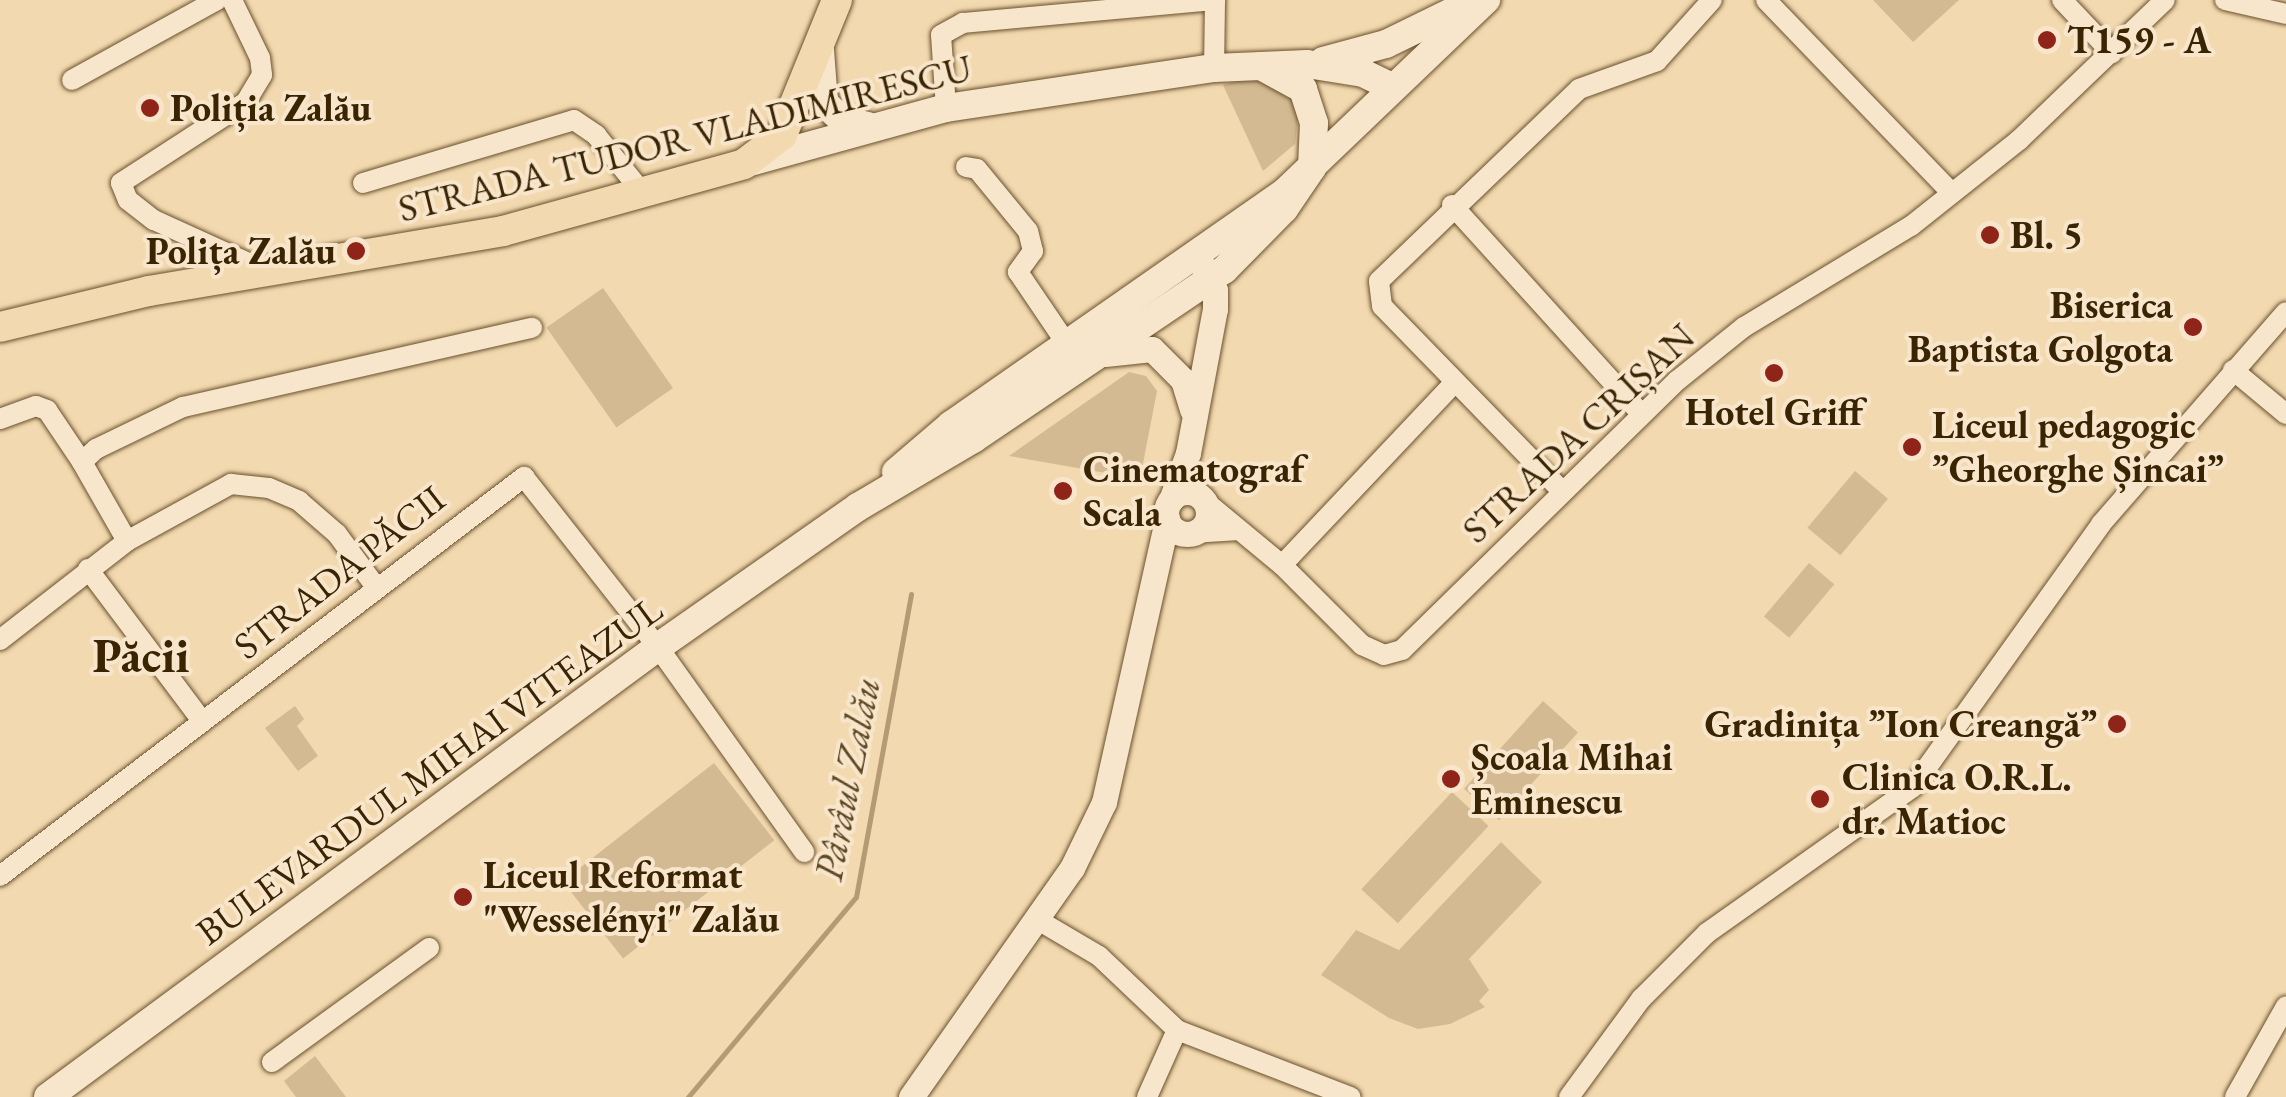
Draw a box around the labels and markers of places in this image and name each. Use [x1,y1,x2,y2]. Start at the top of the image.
place label: T159 - A [2067,17,2211,63]
marker: T159 - A [2036,29,2058,51]
place label: Poliția Zalău [170,85,371,131]
marker: Poliția Zalău [139,97,161,119]
place label: Bl. 5 [2010,212,2083,258]
marker: Bl. 5 [1979,224,2001,246]
place label: Polița Zalău [146,228,336,274]
marker: Polița Zalău [345,240,367,262]
place label: Biserica Baptista Golgota [1908,282,2173,372]
marker: Biserica Baptista Golgota [2182,316,2204,338]
marker: Hotel Griff [1763,362,1785,384]
place label: Hotel Griff [1685,389,1863,435]
place label: Liceul pedagogic ”Gheorghe Șincai” [1932,402,2224,492]
marker: Liceul pedagogic ”Gheorghe Șincai” [1901,436,1923,458]
place label: Cinematograf Scala [1083,446,1304,536]
marker: Cinematograf Scala [1052,480,1074,502]
place label: Gradinița ”Ion Creangă” [1704,701,2097,747]
marker: Gradinița ”Ion Creangă” [2106,713,2128,735]
place label: Școala Mihai Eminescu [1471,734,1673,824]
place label: Clinica O.R.L. dr. Matioc [1842,754,2072,844]
marker: Școala Mihai Eminescu [1440,768,1462,790]
marker: Clinica O.R.L. dr. Matioc [1807,786,1833,812]
place label: Liceul Reformat "Wesselényi" Zalău [483,852,779,942]
marker: Liceul Reformat "Wesselényi" Zalău [452,886,474,908]

